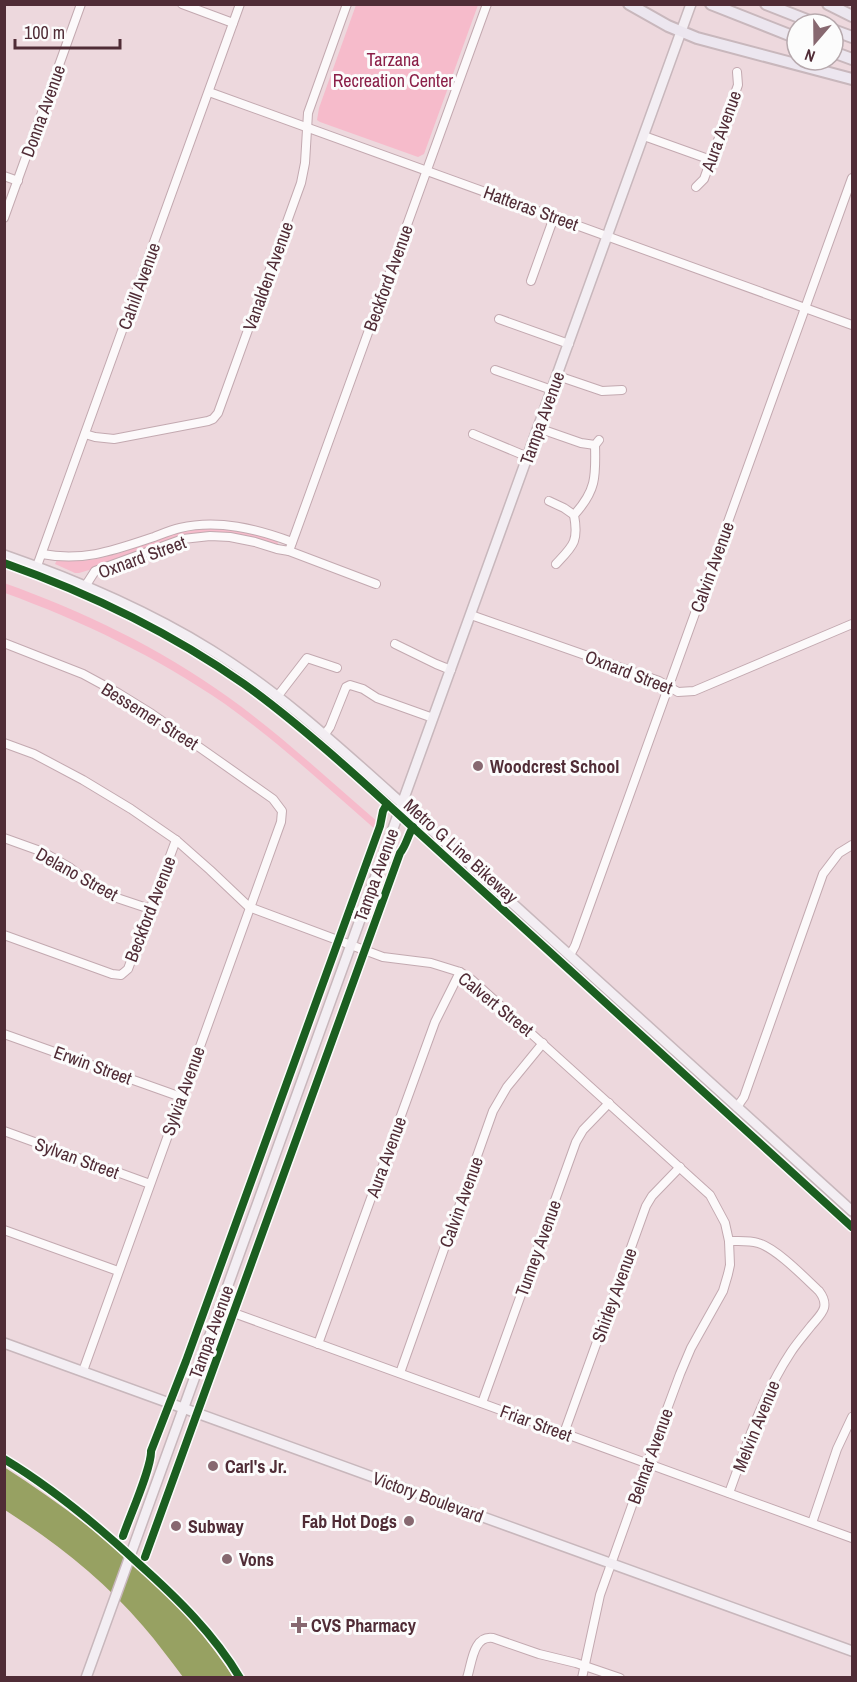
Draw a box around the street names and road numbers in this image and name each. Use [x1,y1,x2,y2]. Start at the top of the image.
street label: Donna Avenue [15,61,71,161]
street label: Aura Avenue [694,87,747,176]
street label: Hatteras Street [480,179,582,237]
street label: Vanalden Avenue [237,218,299,334]
street label: Beckford Avenue [357,221,419,335]
street label: Cahill Avenue [112,239,166,333]
street label: Tampa Avenue [514,368,570,468]
street label: Calvin Avenue [684,518,740,616]
street label: Oxnard Street [95,530,189,584]
street label: Oxnard Street [582,644,676,700]
street label: Bessemer Street [97,676,203,756]
street label: Metro G Line Bikeway [398,793,524,910]
street label: Tampa Avenue [348,825,404,925]
street label: Delano Street [31,841,123,907]
street label: Beckford Avenue [118,853,182,965]
street label: Calvert Street [453,966,539,1042]
street label: Erwin Street [51,1039,135,1091]
street label: Sylvia Avenue [155,1043,211,1139]
street label: Aura Avenue [359,1113,412,1202]
street label: Sylvan Street [31,1131,123,1185]
street label: Calvin Avenue [433,1153,489,1251]
street label: Tunney Avenue [509,1196,567,1300]
street label: Shirley Avenue [585,1244,643,1346]
street label: Tampa Avenue [183,1282,239,1382]
street label: Melvin Avenue [726,1377,786,1475]
street label: Friar Street [497,1398,575,1448]
street label: Belmar Avenue [621,1405,679,1507]
street label: Victory Boulevard [369,1465,487,1529]

